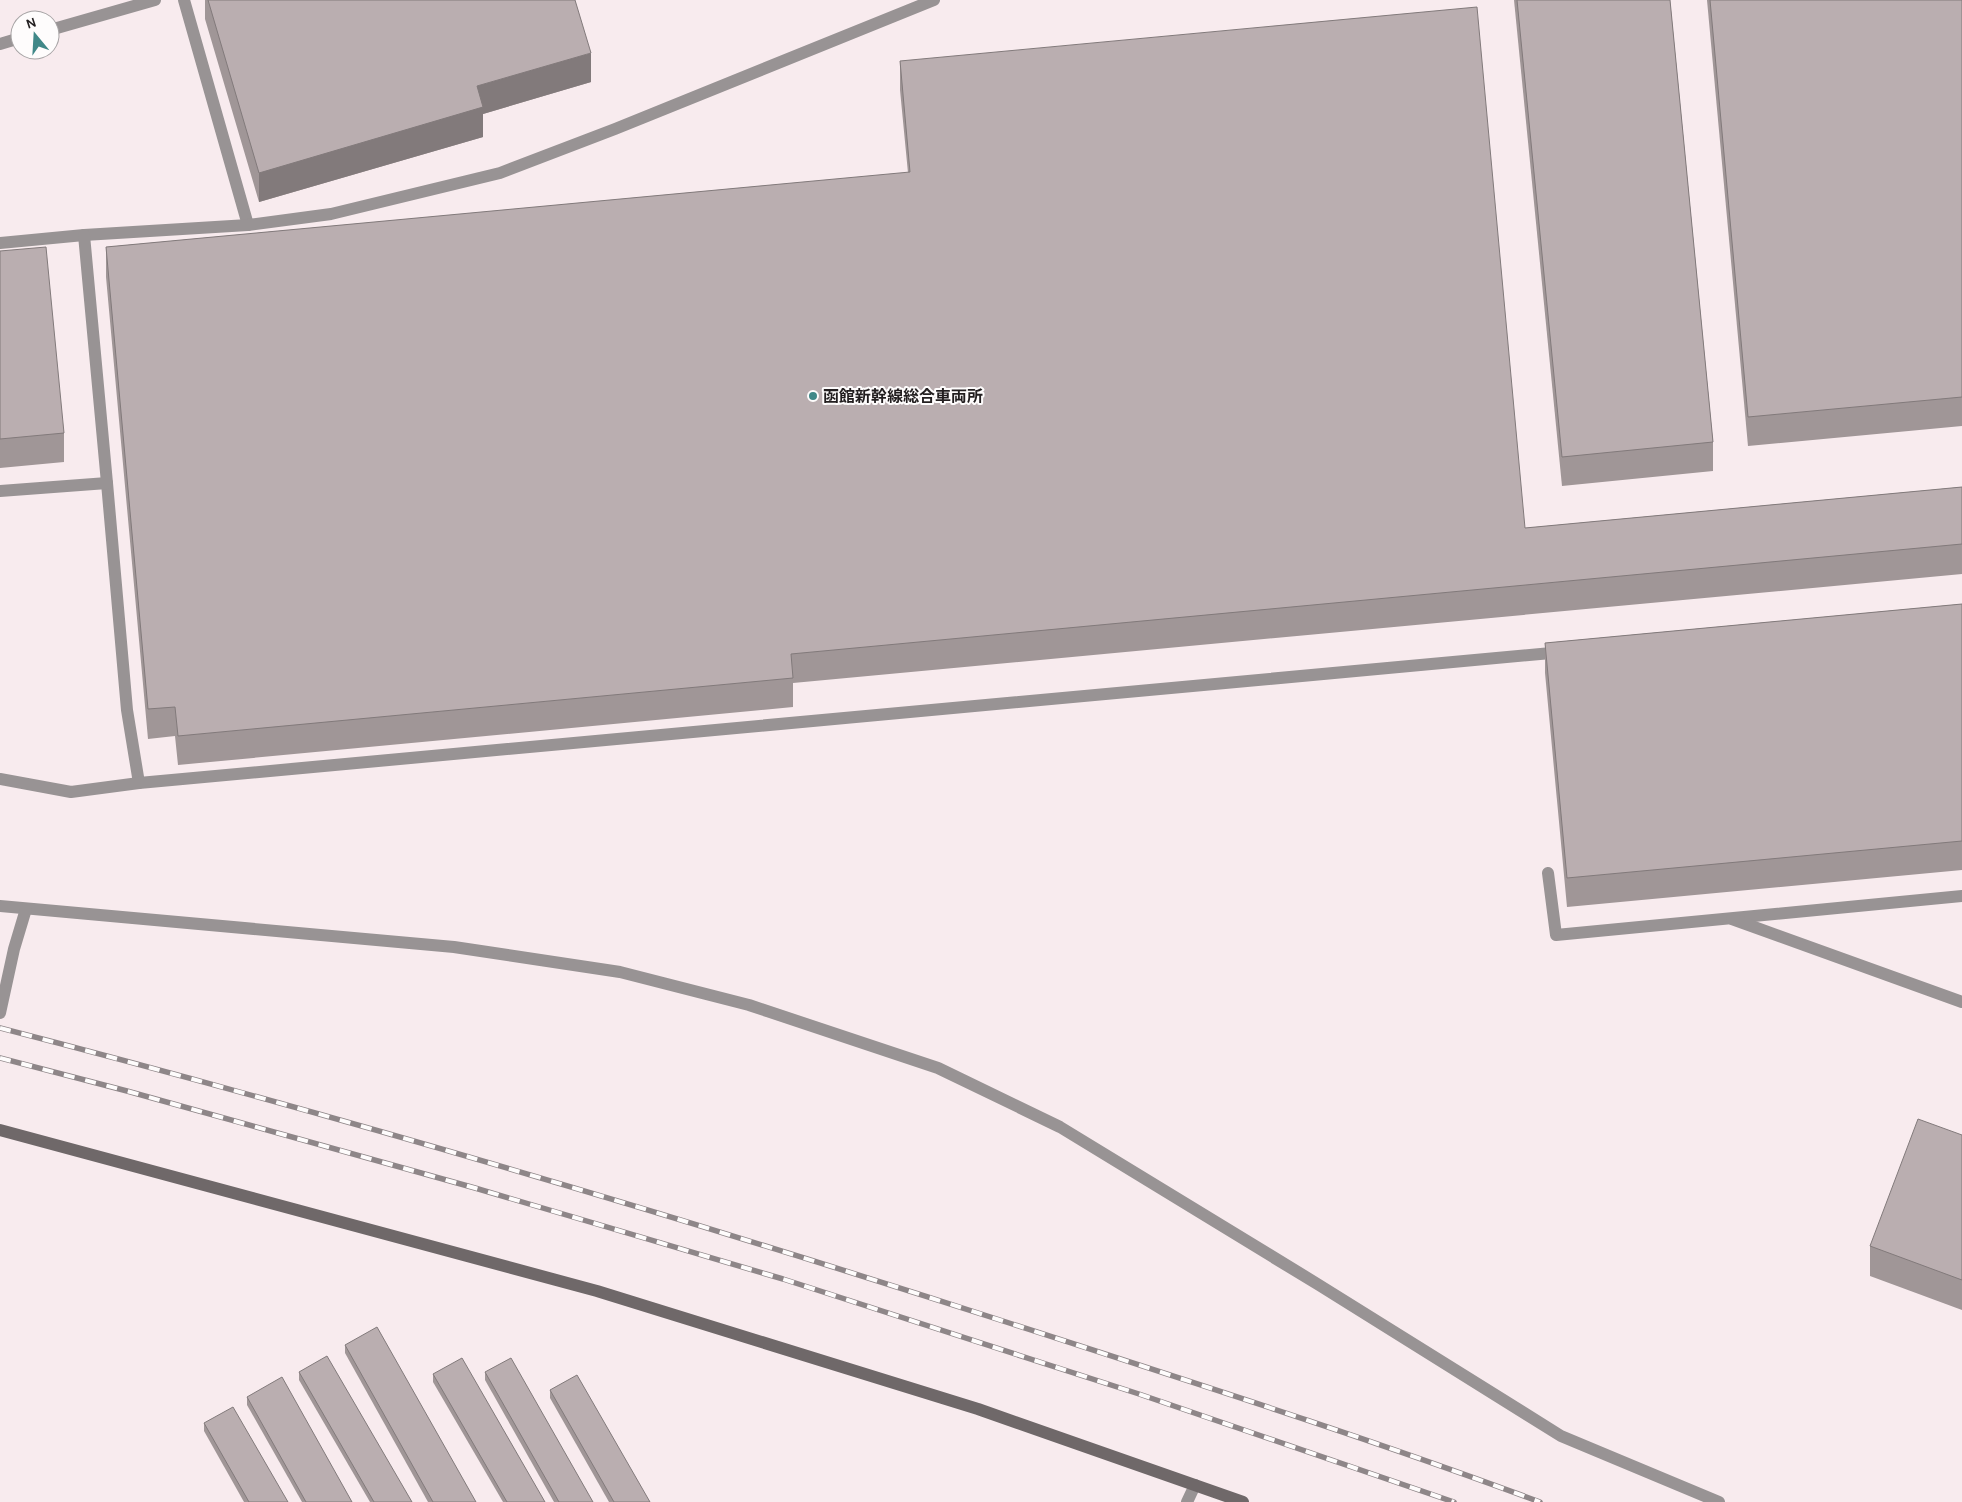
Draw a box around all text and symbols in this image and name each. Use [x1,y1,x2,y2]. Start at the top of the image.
north arrow [10,10,60,60]
text: N [24,13,39,33]
place label: 函館新幹線総合車両所 [823,387,983,406]
marker: 函館新幹線総合車両所 [807,390,819,402]

